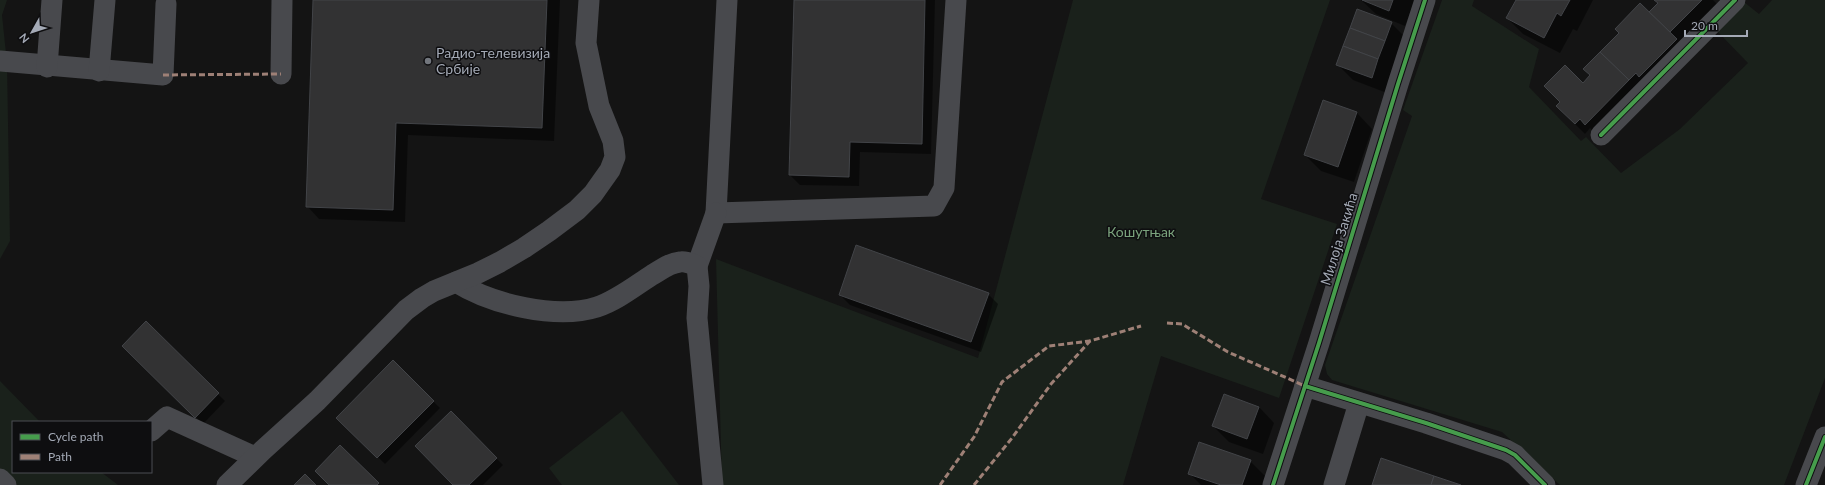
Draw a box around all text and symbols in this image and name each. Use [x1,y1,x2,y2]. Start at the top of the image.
north arrow [12,12,52,52]
scale bar [1685,12,1747,38]
text: 20 m [1691,18,1718,33]
text: N [16,31,32,46]
place label: Радио-телевизија Србије [436,44,550,77]
marker: Радио-телевизија Србије [423,56,433,66]
street label: Милоја Закића [1316,190,1361,287]
park label: Кошутњак [1107,223,1176,240]
legend [12,421,152,473]
text: Cycle path [48,429,103,444]
text: Path [48,449,72,464]

